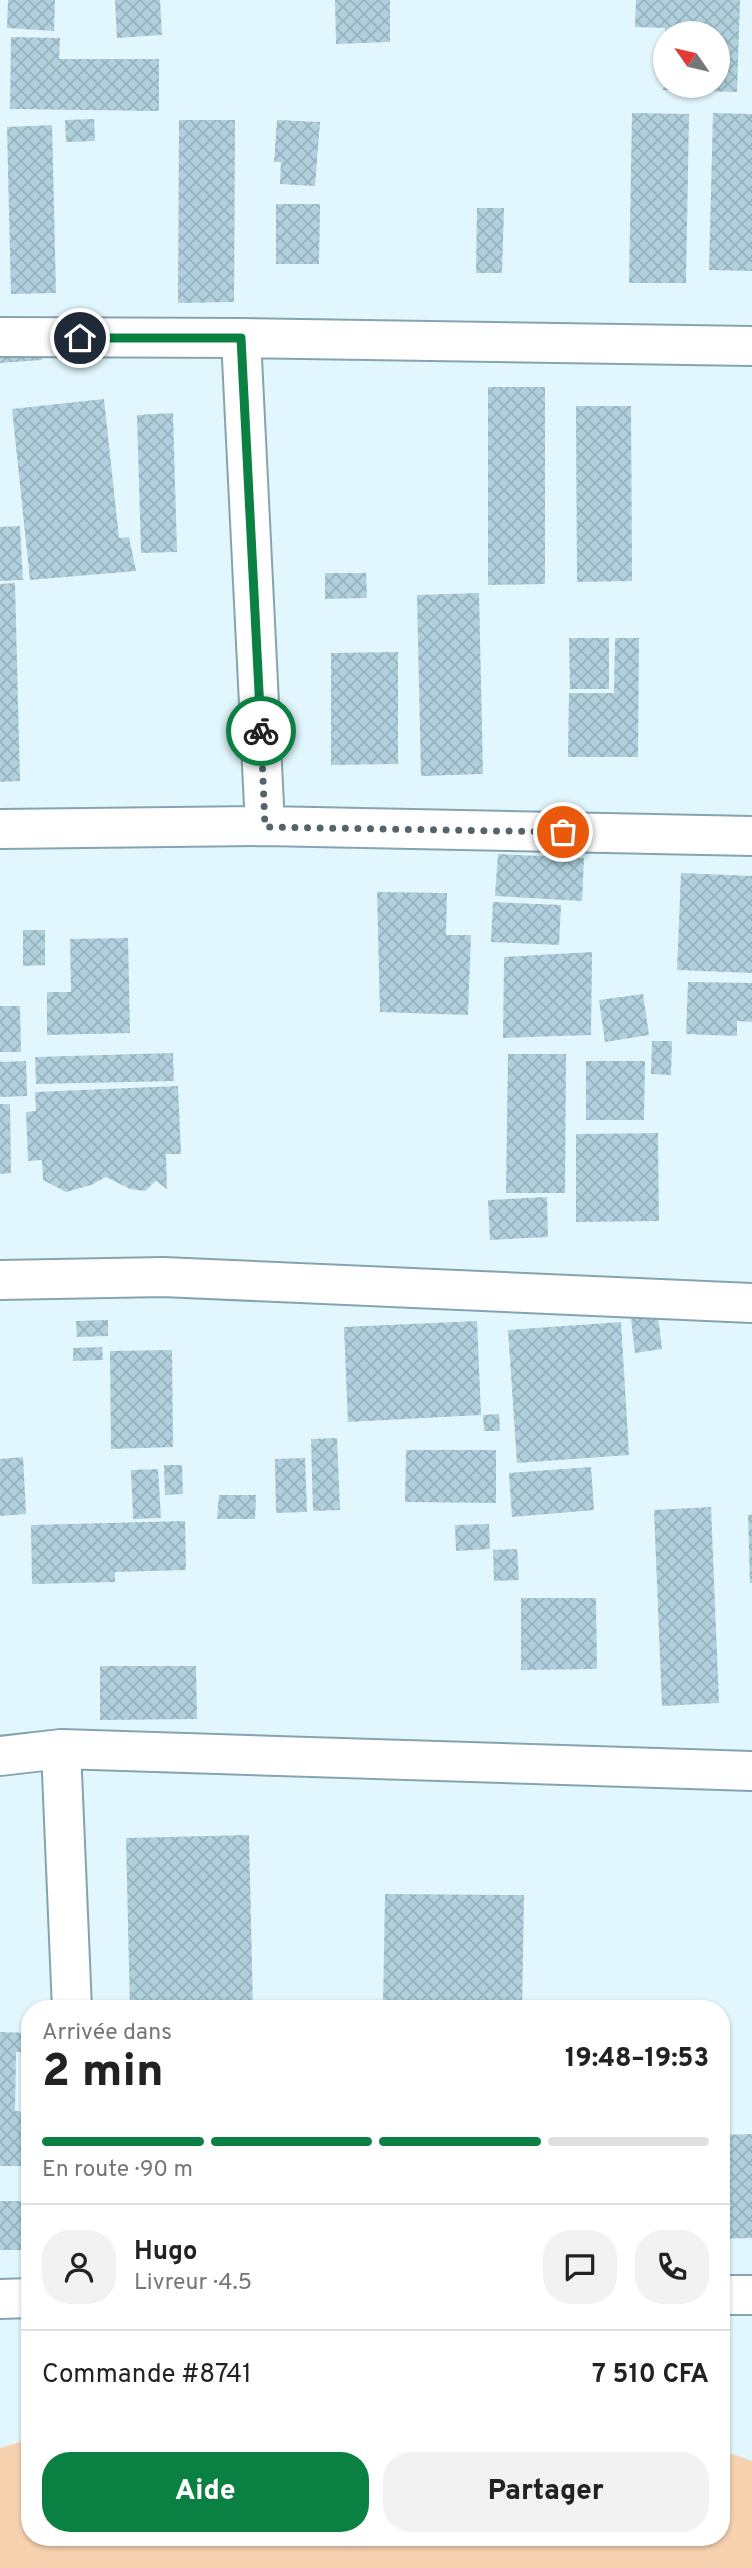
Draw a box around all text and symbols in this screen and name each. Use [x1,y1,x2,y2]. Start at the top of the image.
north arrow [653,21,730,98]
map controls [653,21,730,98]
pin [50,308,110,368]
icon: home [61,319,99,357]
courier [226,696,296,766]
icon: bike [242,712,280,750]
pin [533,802,593,862]
icon: bag [544,813,582,851]
text: Arrivée dans [42,2019,172,2048]
text: 19:48–19:53 [565,2043,709,2076]
text: 2 min [42,2044,164,2103]
text: En route · 90 m [42,2156,193,2185]
button: person [42,2230,116,2304]
button: chat [543,2230,617,2304]
button: phone [635,2230,709,2304]
text: Hugo [134,2236,197,2269]
text: Livreur · 4.5 [134,2269,252,2298]
text: Commande #8741 [42,2359,252,2392]
text: 7 510 CFA [592,2359,709,2392]
button: Aide [42,2452,369,2532]
button: Partager [383,2452,709,2532]

